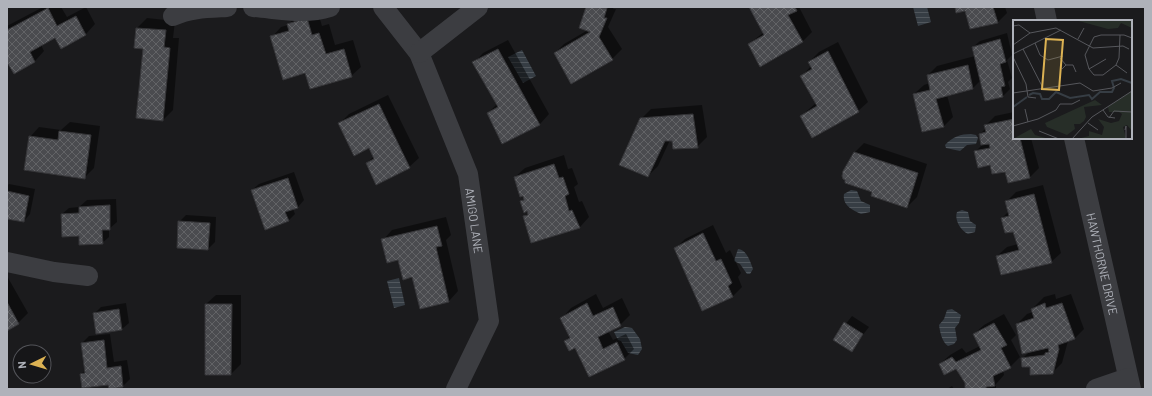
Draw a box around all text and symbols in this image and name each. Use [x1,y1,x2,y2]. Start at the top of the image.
inset map [1013,20,1132,139]
street label: AMIGO LANE [463,187,486,254]
street label: HAWTHORNE DRIVE [1084,211,1121,316]
north arrow [12,344,52,384]
text: N [15,361,28,369]

